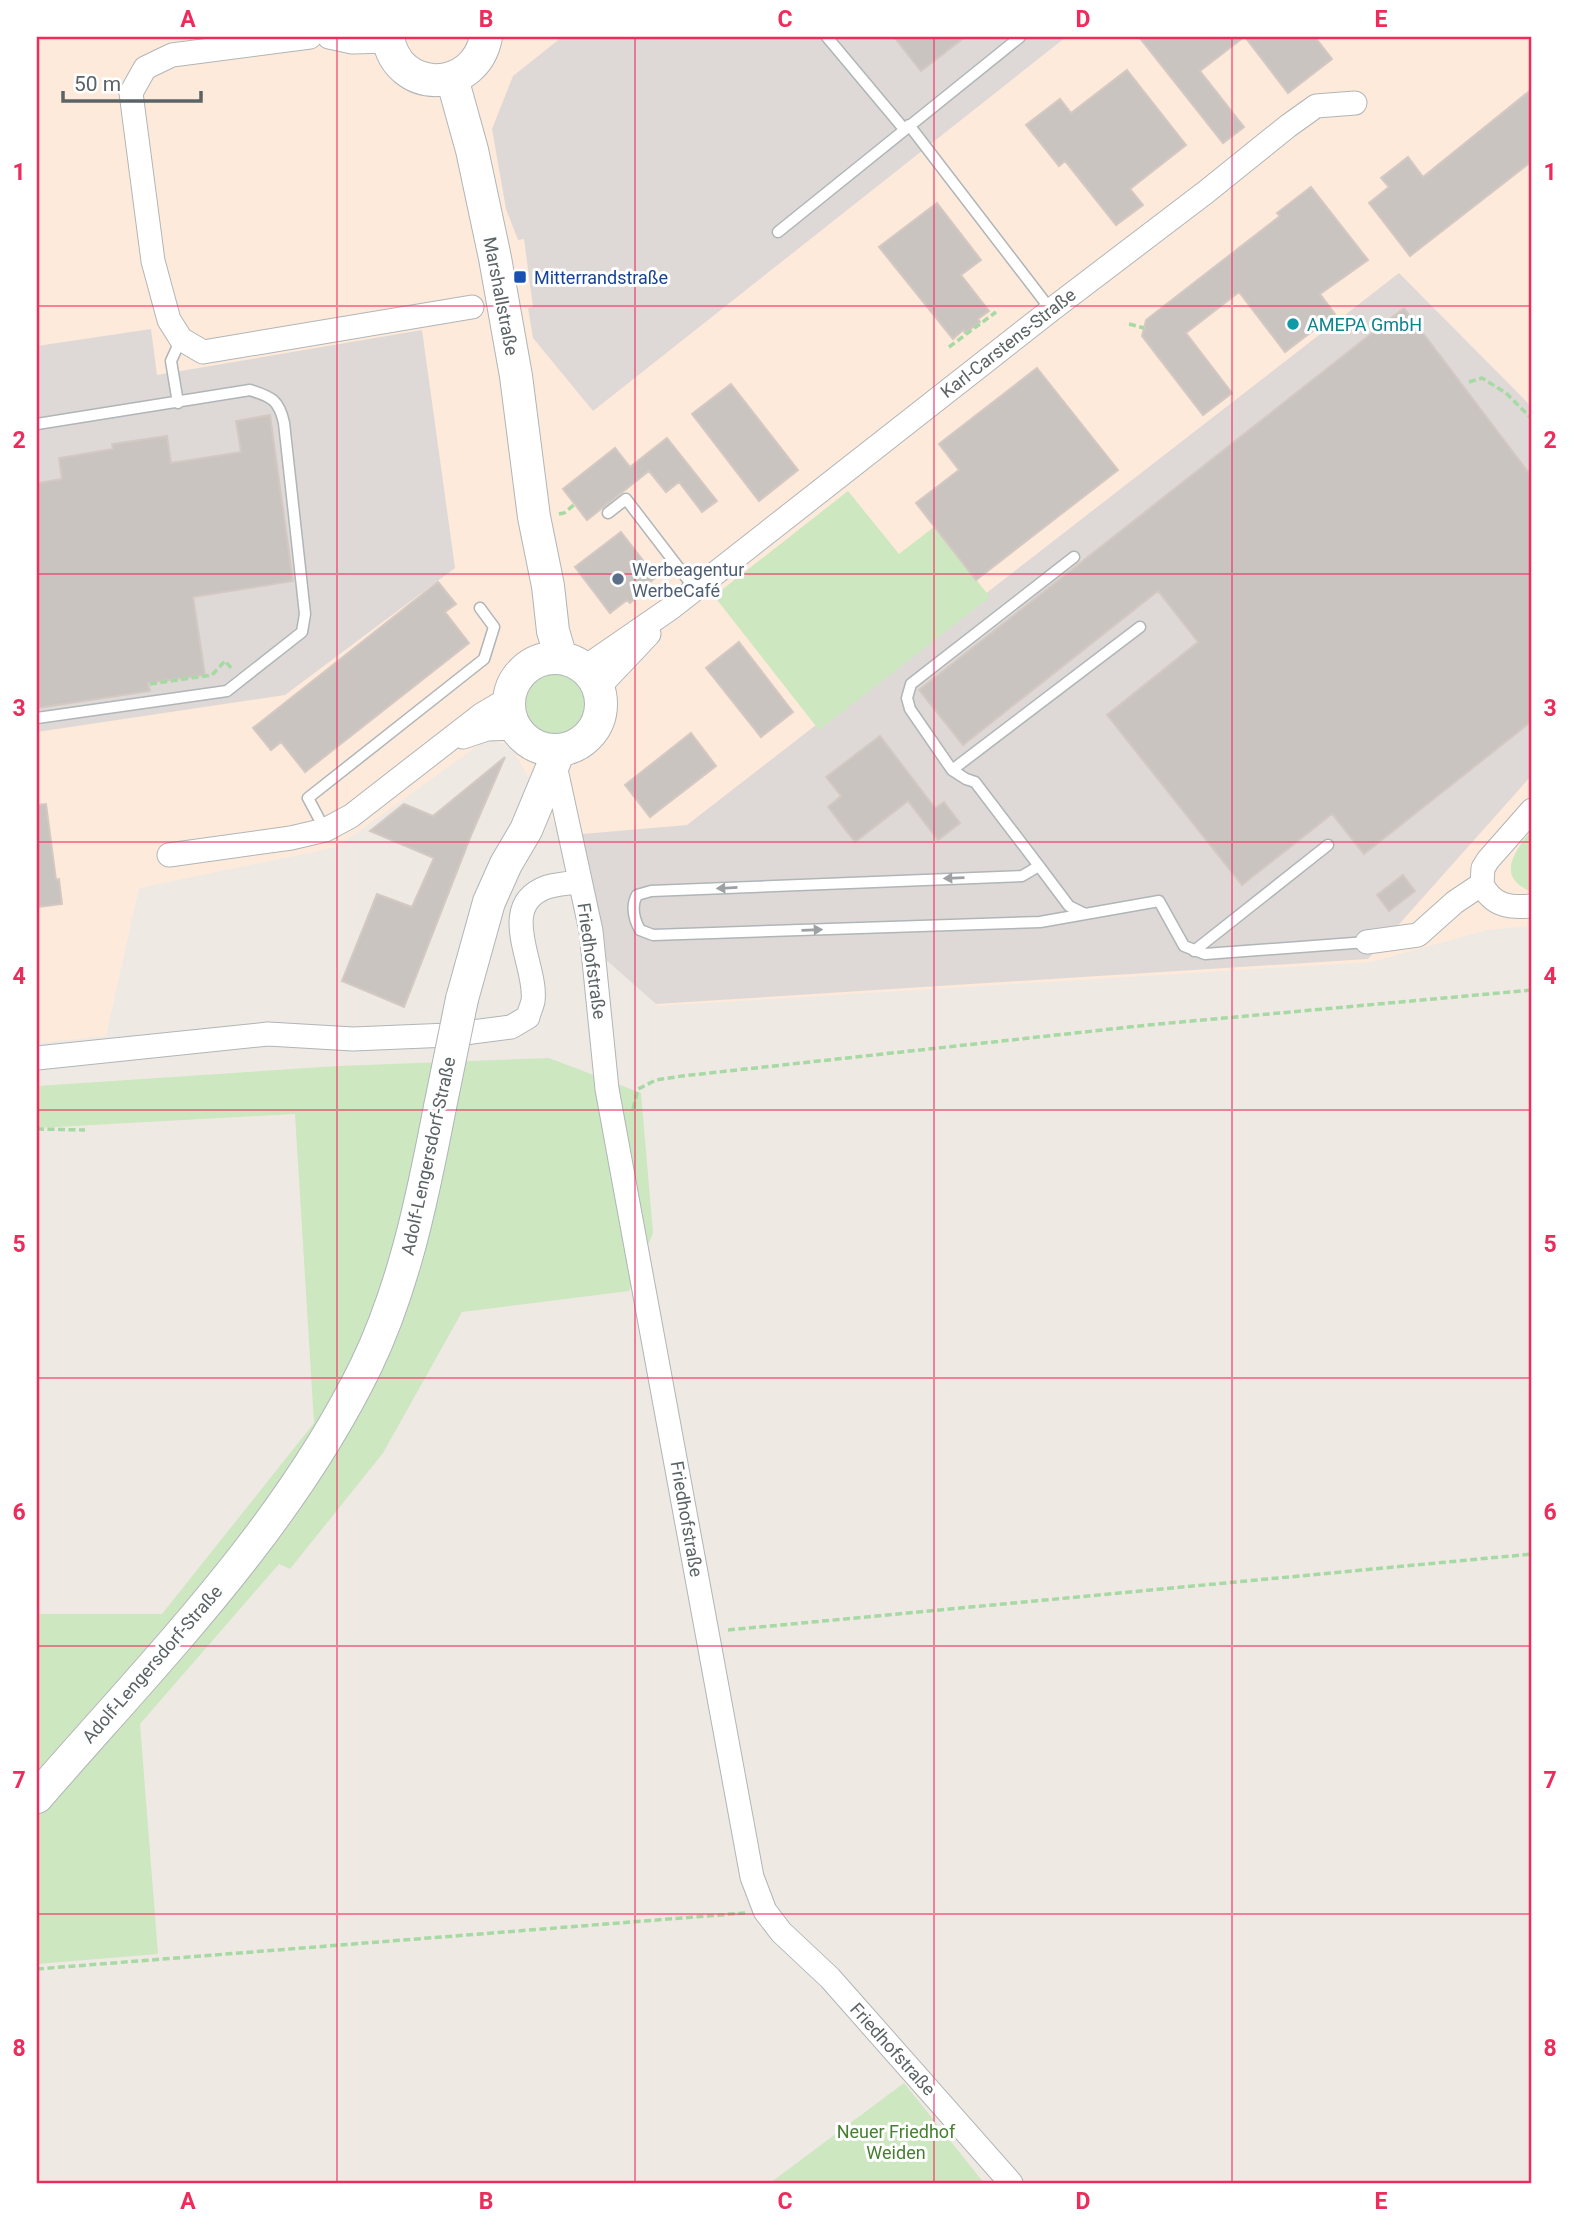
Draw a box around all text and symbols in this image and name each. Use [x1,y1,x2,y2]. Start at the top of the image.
text: A [180,6,196,33]
text: B [479,6,493,33]
text: C [777,6,793,33]
text: D [1076,6,1090,33]
text: E [1375,6,1388,33]
scale bar [63,60,201,104]
text: 50 m [74,72,121,96]
text: 1 [12,159,26,186]
text: 1 [1543,159,1557,186]
street label: Marshallstraße [479,235,523,357]
place label: Mitterrandstraße [534,267,668,288]
marker: Mitterrandstraße [512,269,528,285]
street label: Karl-Carstens-Straße [936,284,1080,402]
place label: AMEPA GmbH [1307,314,1422,335]
marker: AMEPA GmbH [1285,316,1301,332]
text: 2 [12,427,26,454]
text: 2 [1543,427,1557,454]
place label: Werbeagentur WerbeCafé [632,559,744,601]
marker: Werbeagentur WerbeCafé [610,571,626,587]
text: 3 [12,695,26,722]
text: 3 [1543,695,1557,722]
one-way arrow [943,873,965,884]
one-way arrow [716,882,738,893]
street label: Friedhofstraße [573,901,611,1021]
one-way arrow [801,925,823,936]
text: 4 [12,963,26,990]
text: 4 [1543,963,1557,990]
street label: Adolf-Lengersdorf-Straße [397,1055,459,1257]
text: 5 [12,1231,26,1258]
text: 5 [1543,1231,1557,1258]
street label: Friedhofstraße [666,1459,708,1579]
text: 6 [12,1499,26,1526]
text: 6 [1543,1499,1557,1526]
street label: Adolf-Lengersdorf-Straße [78,1581,226,1747]
text: 7 [12,1767,26,1794]
text: 7 [1543,1767,1557,1794]
street label: Friedhofstraße [846,1998,940,2100]
text: 8 [12,2035,26,2062]
text: 8 [1543,2035,1557,2062]
park label: Neuer Friedhof Weiden [837,2121,956,2163]
text: A [180,2188,196,2215]
text: B [479,2188,493,2215]
text: C [777,2188,793,2215]
text: D [1076,2188,1090,2215]
text: E [1375,2188,1388,2215]

